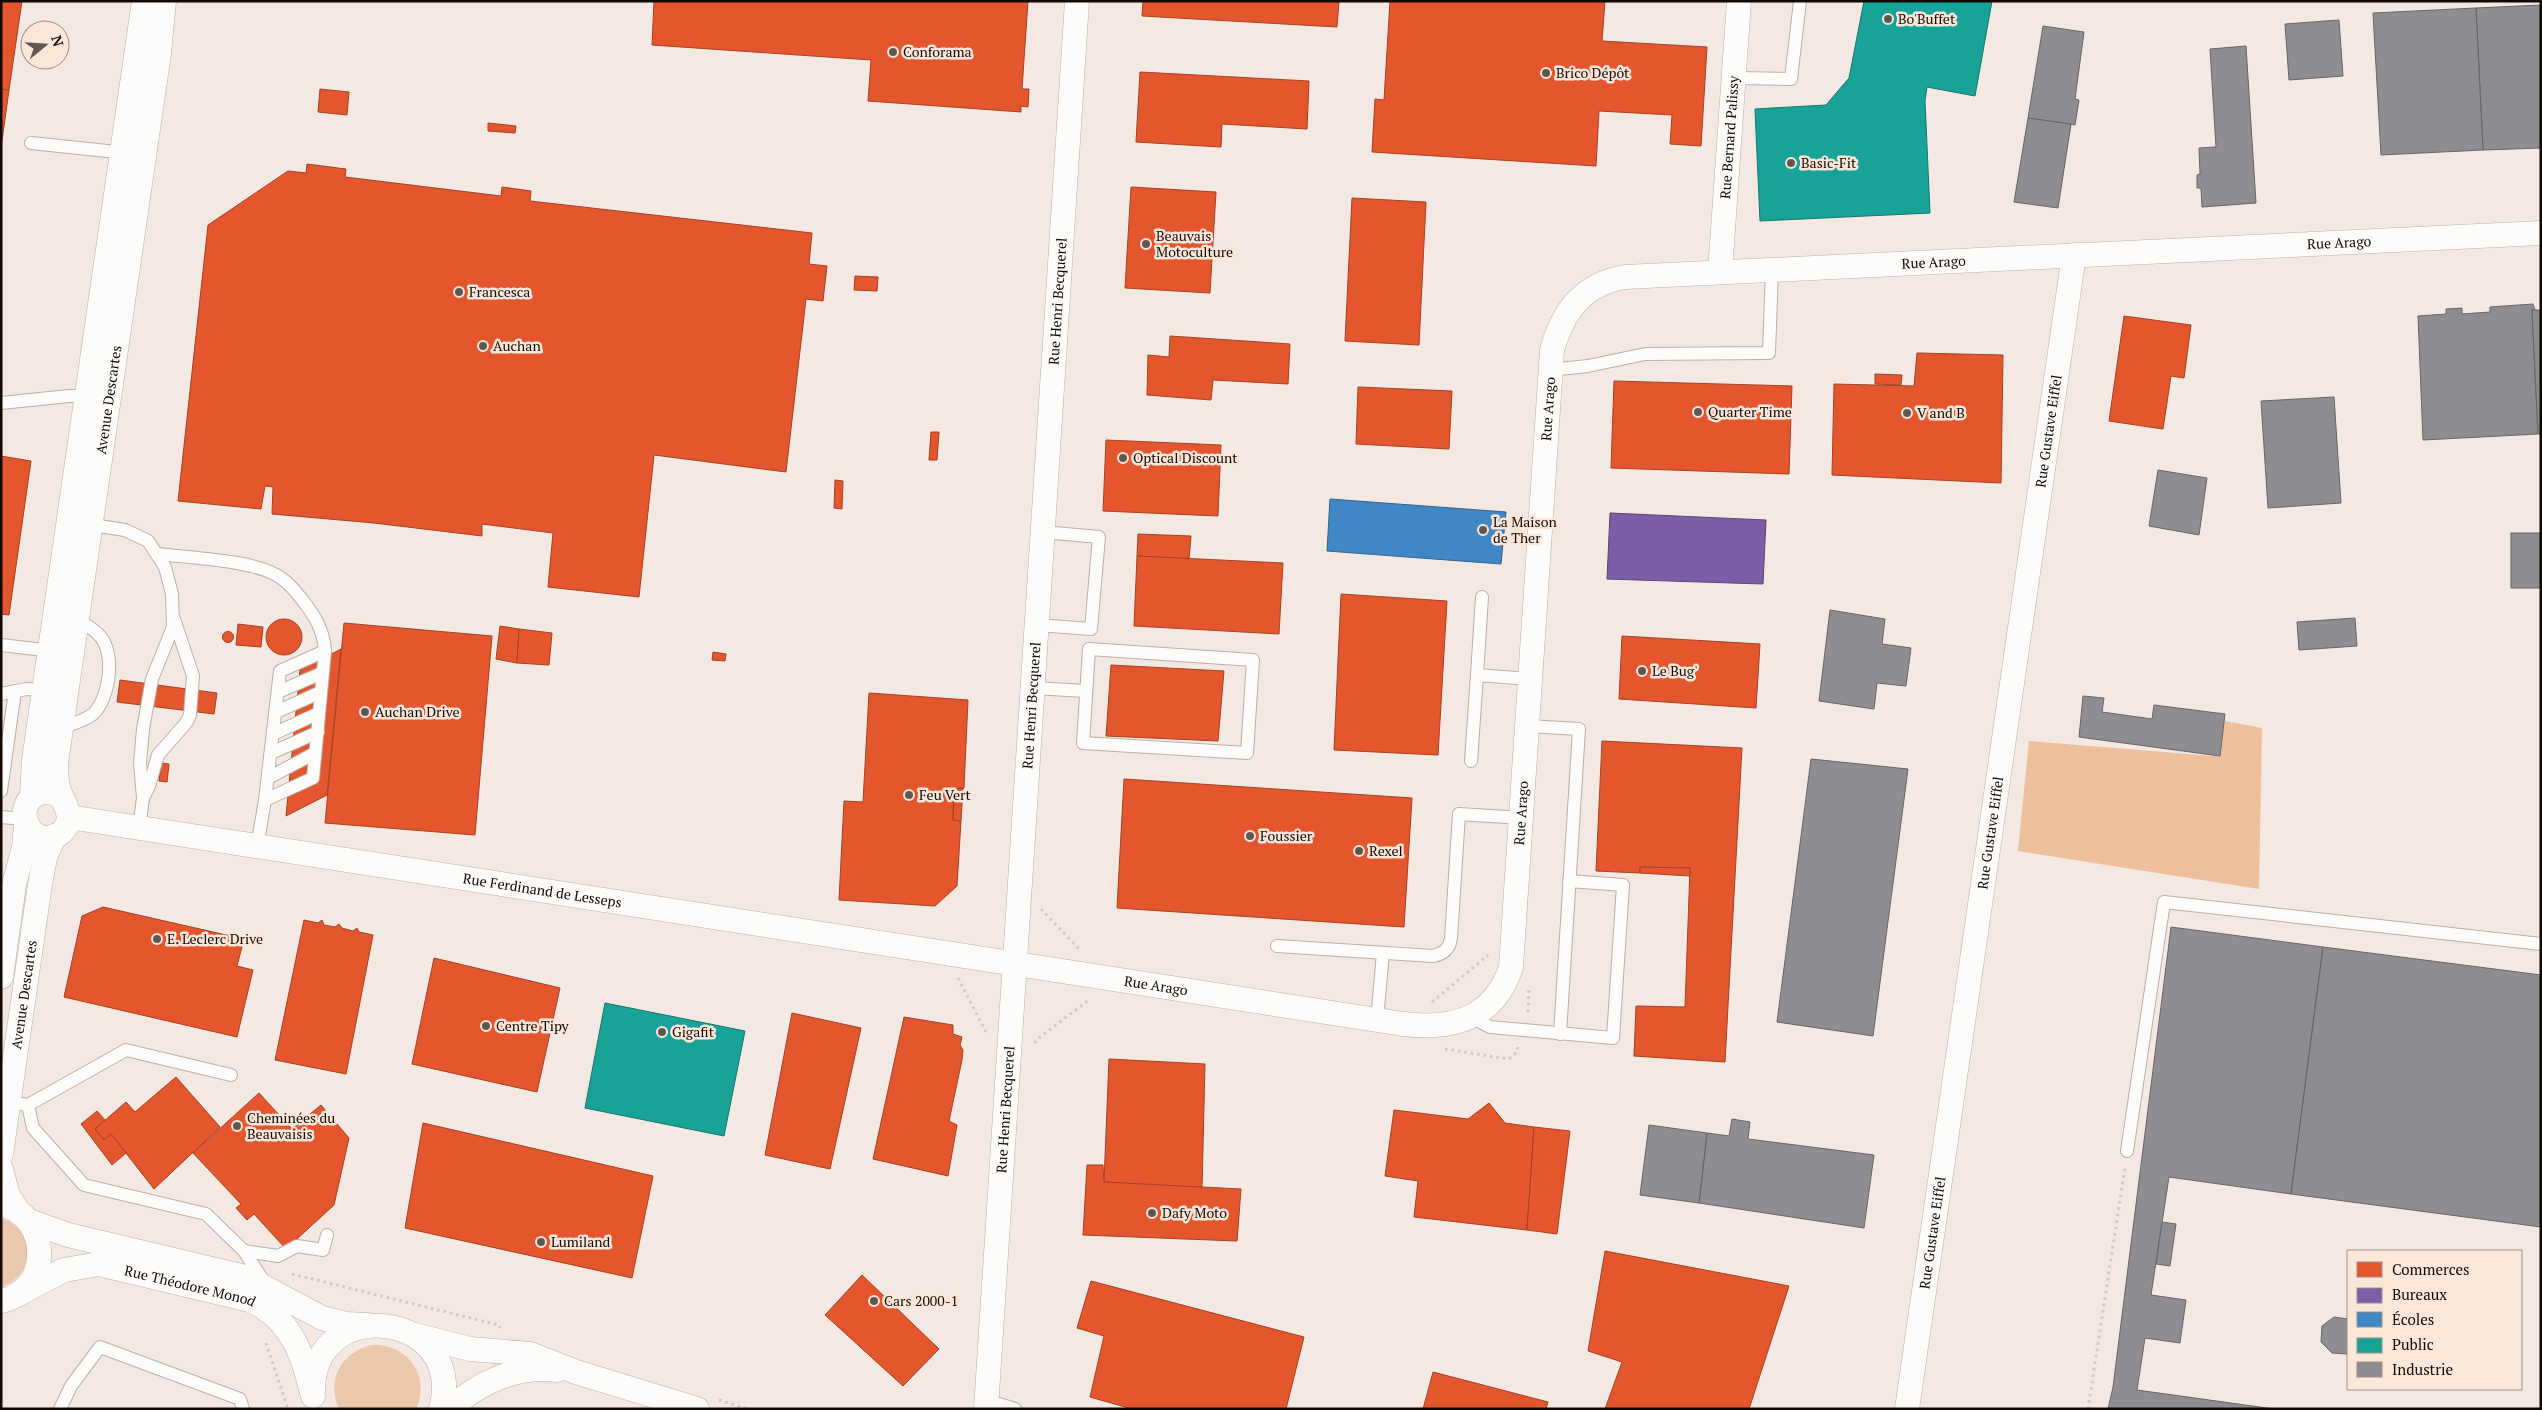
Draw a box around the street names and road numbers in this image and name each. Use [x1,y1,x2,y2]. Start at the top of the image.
street label: Rue Bernard Palissy [1715,74,1743,200]
street label: Rue Arago [2307,231,2372,253]
street label: Rue Henri Becquerel [1044,237,1071,365]
street label: Rue Arago [1901,251,1966,273]
street label: Avenue Descartes [91,344,125,455]
street label: Rue Gustave Eiffel [2030,373,2066,489]
street label: Rue Arago [1536,376,1559,442]
street label: Rue Henri Becquerel [1017,641,1045,770]
street label: Rue Gustave Eiffel [1972,775,2007,891]
street label: Rue Arago [1509,780,1532,846]
street label: Rue Ferdinand de Lesseps [462,868,623,912]
street label: Avenue Descartes [6,939,41,1050]
street label: Rue Arago [1123,971,1190,1000]
street label: Rue Henri Becquerel [991,1045,1018,1174]
street label: Rue Gustave Eiffel [1914,1175,1950,1290]
street label: Rue Théodore Monod [123,1260,260,1311]

